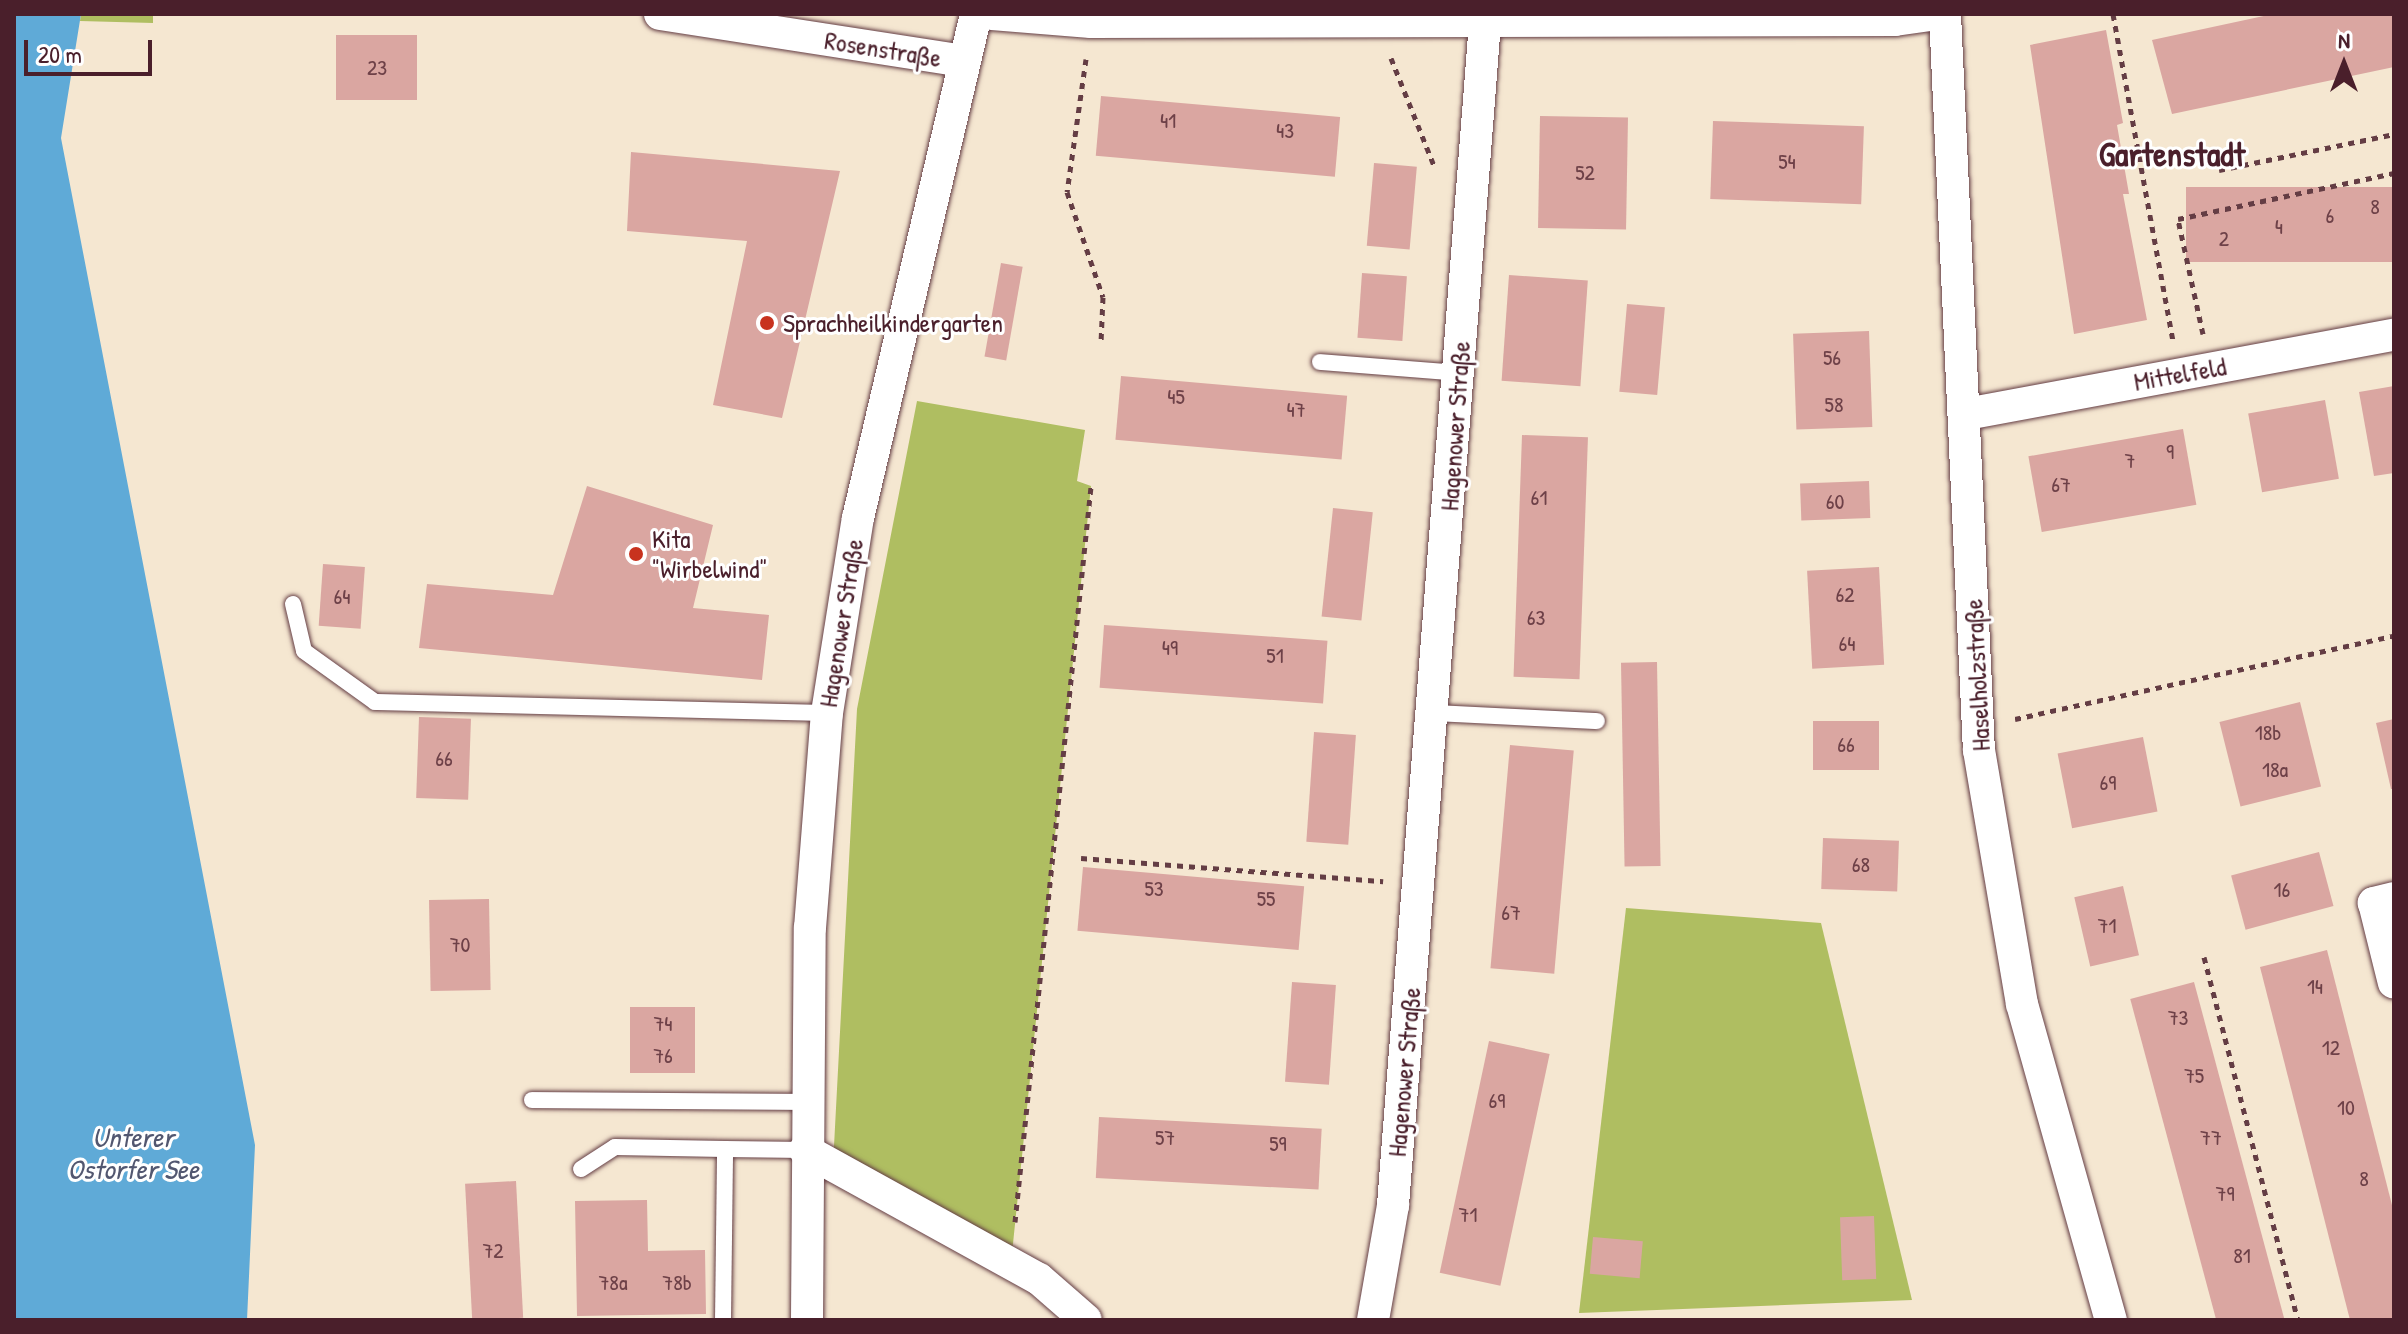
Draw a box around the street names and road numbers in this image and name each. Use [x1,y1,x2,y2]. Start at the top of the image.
street label: Rosenstraße [822,24,944,74]
street label: Hagenower Straße [1434,340,1476,512]
street label: Mittelfeld [2131,351,2229,397]
street label: Hagenower Straße [812,537,870,709]
street label: Haselholzstraße [1957,598,1997,752]
street label: Hagenower Straße [1381,986,1427,1158]

